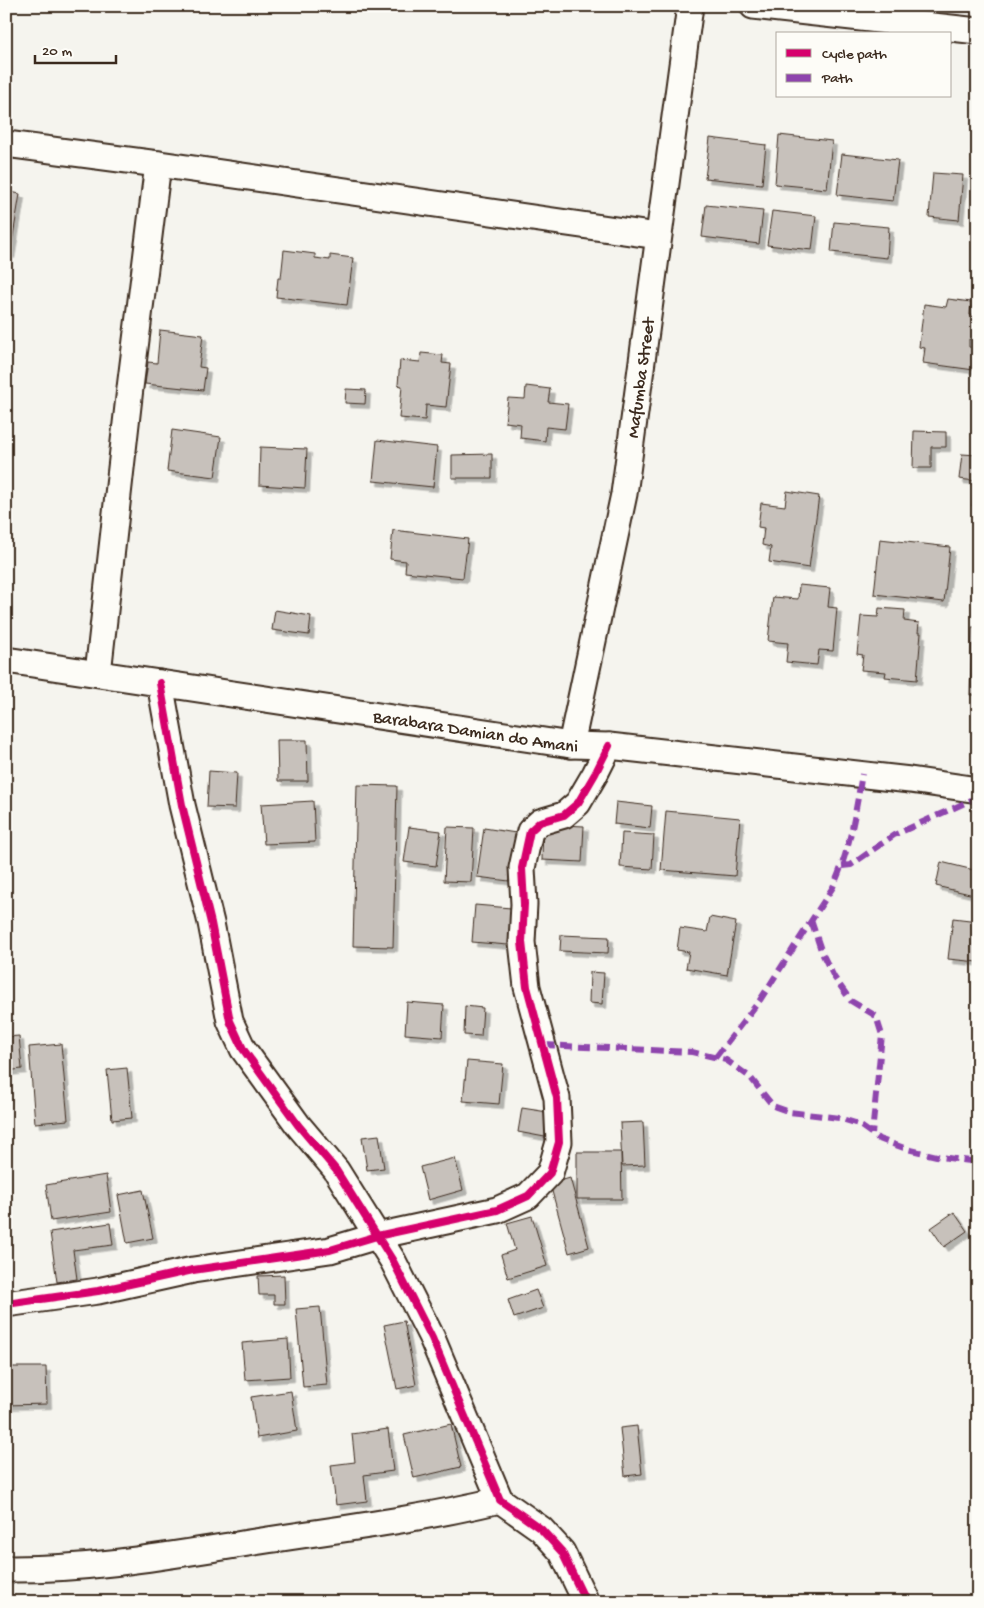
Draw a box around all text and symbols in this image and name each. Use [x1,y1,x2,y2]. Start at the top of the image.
scale bar [35,32,116,64]
legend [776,32,952,98]
text: 20 m [42,43,72,61]
text: Cycle path [822,46,887,64]
text: Path [821,70,853,88]
street label: Mafumba Street [624,315,661,439]
street label: Barabara Damian do Amani [370,707,578,758]

